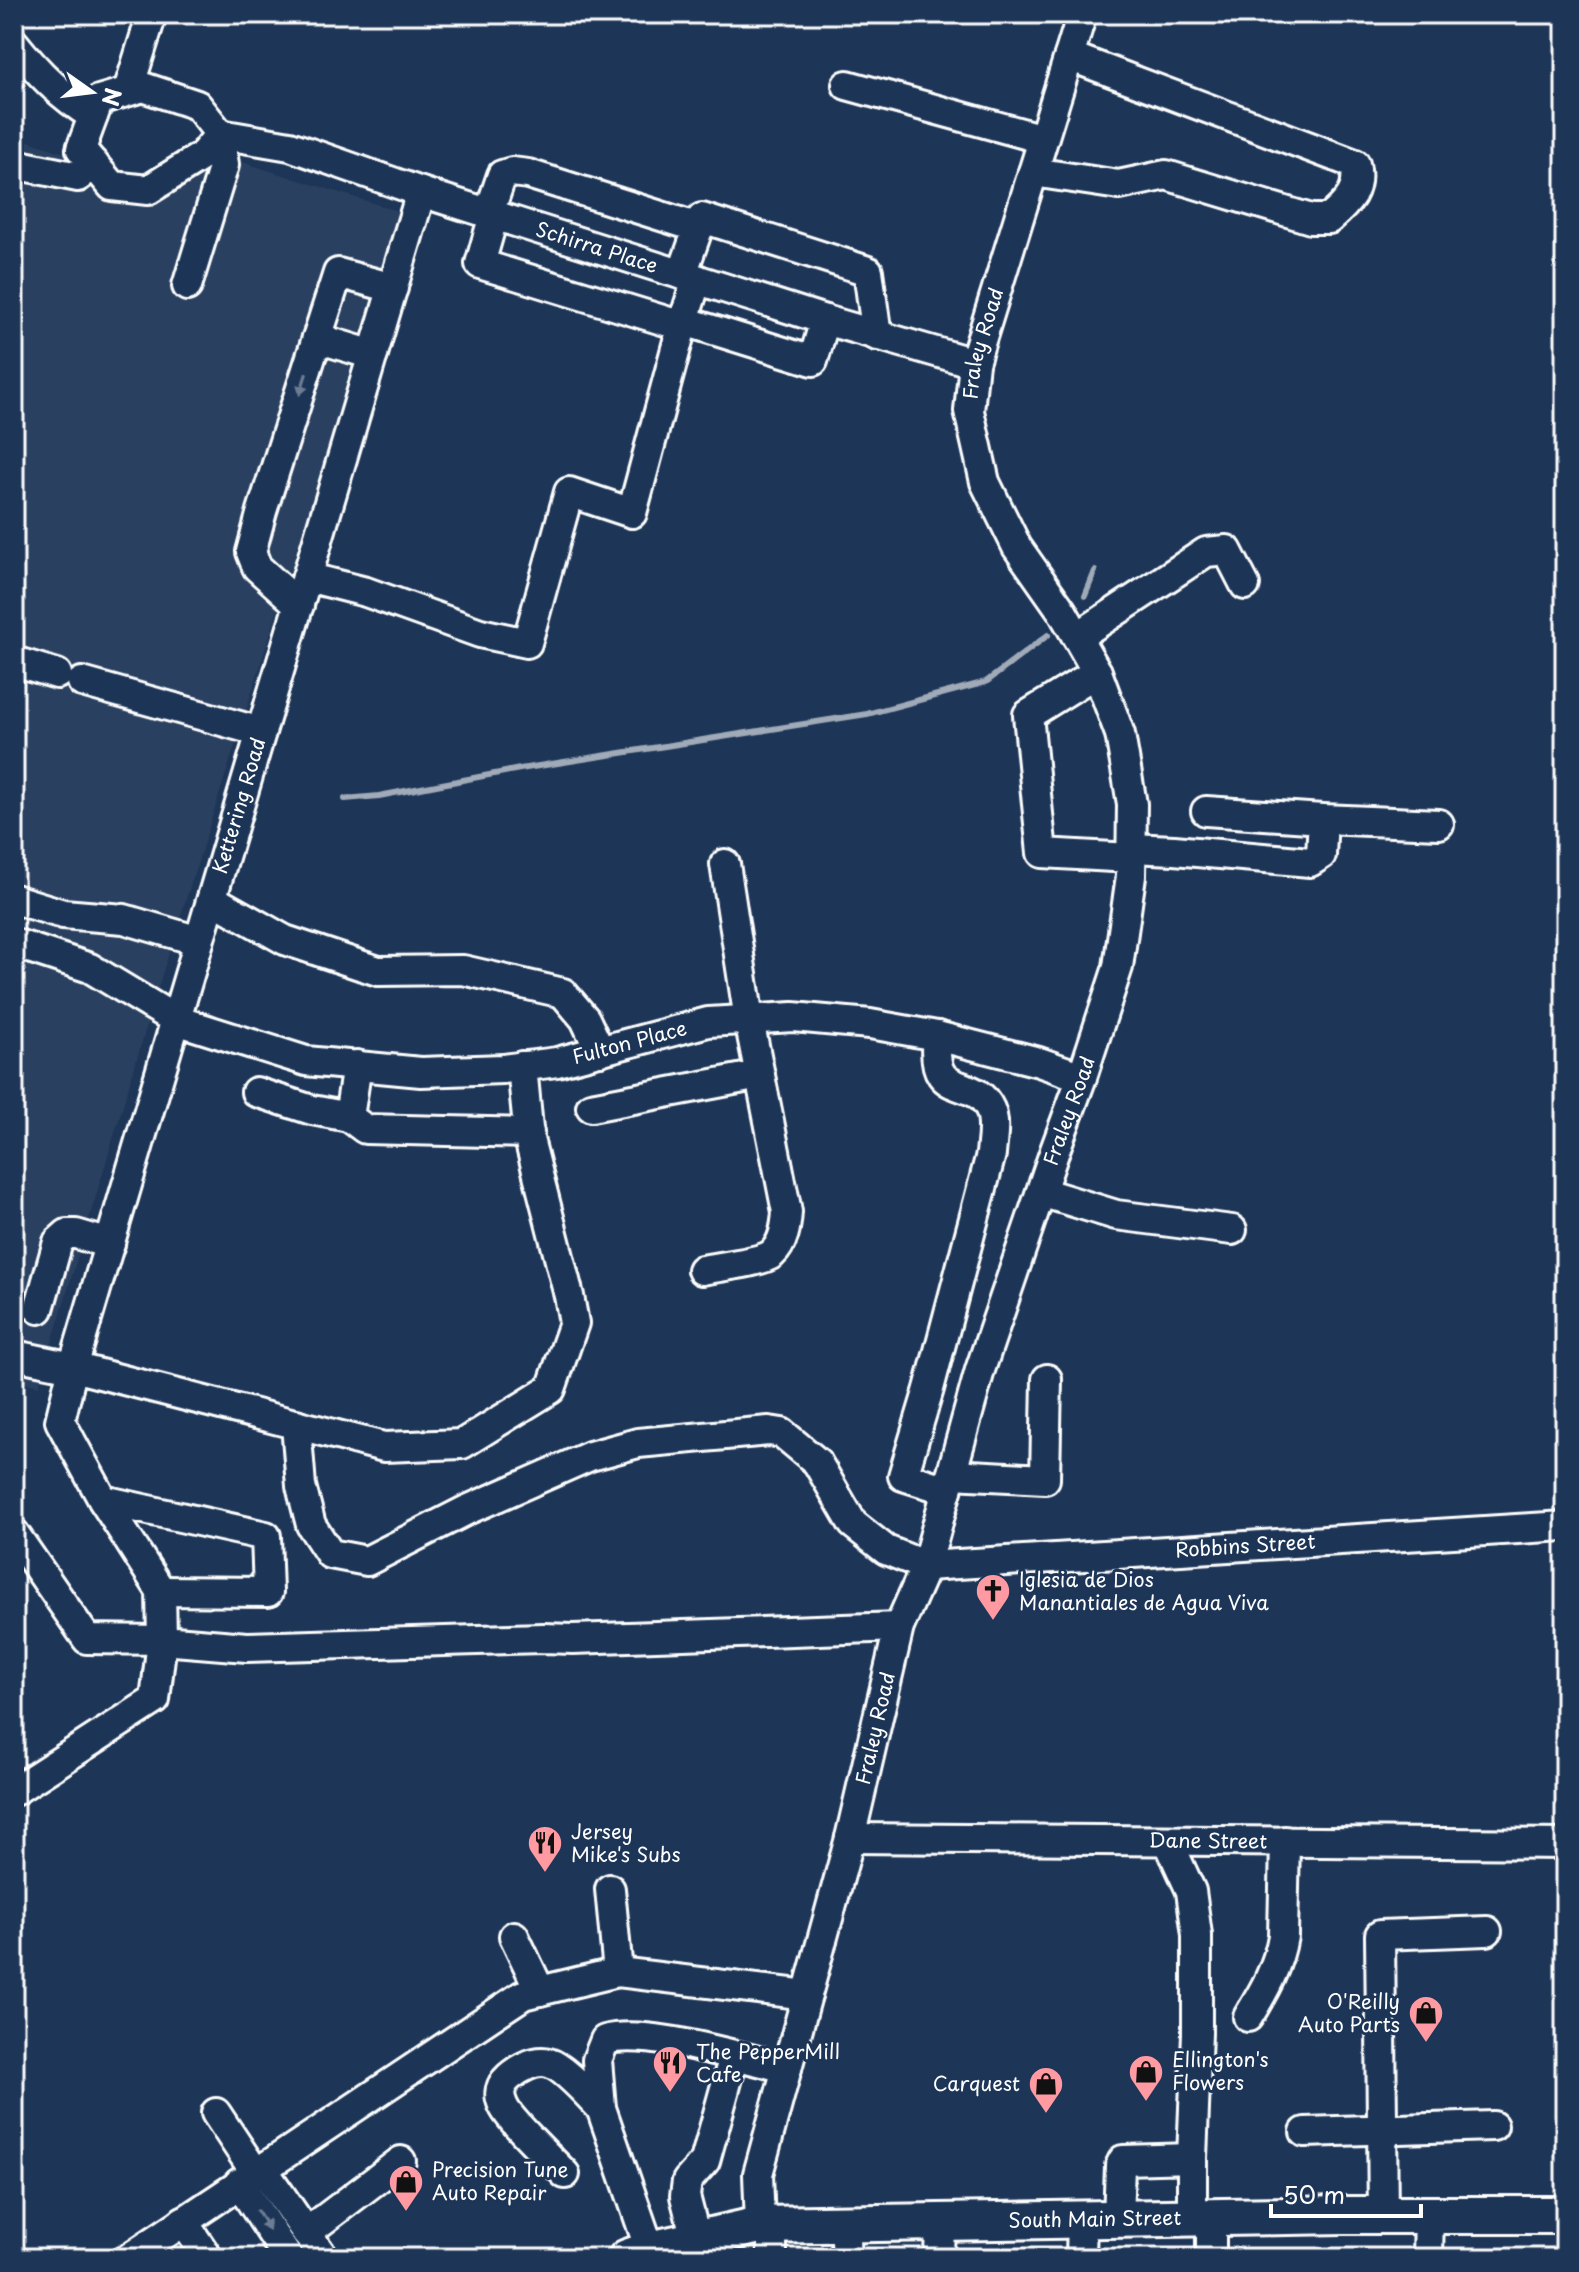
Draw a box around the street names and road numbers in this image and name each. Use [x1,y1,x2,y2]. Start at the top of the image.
street label: Schirra Place [532,213,662,280]
street label: Fraley Road [954,284,1010,401]
street label: Kettering Road [204,734,273,877]
street label: Fulton Place [569,1012,690,1071]
street label: Fraley Road [1035,1052,1102,1169]
street label: Robbins Street [1174,1526,1316,1564]
street label: Fraley Road [847,1669,902,1787]
street label: Dane Street [1149,1825,1267,1856]
street label: South Main Street [1008,2202,1182,2235]

